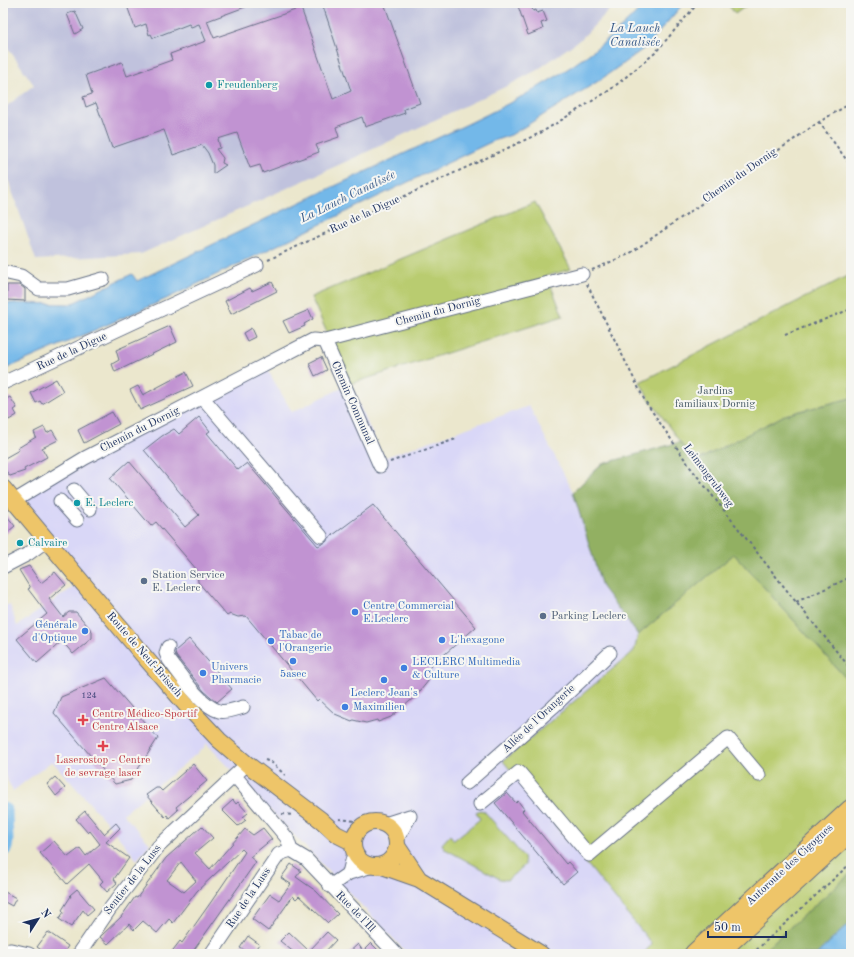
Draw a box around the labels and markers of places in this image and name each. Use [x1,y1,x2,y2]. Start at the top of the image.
marker: Freudenberg [204,80,214,90]
place label: Freudenberg [217,80,278,91]
marker: E. Leclerc [72,498,82,508]
place label: E. Leclerc [85,498,134,509]
marker: Calvaire [15,538,25,548]
place label: Calvaire [28,538,67,549]
place label: Station Service E. Leclerc [152,570,224,594]
marker: Station Service E. Leclerc [139,576,149,586]
place label: Centre Commercial E.Leclerc [363,601,454,625]
marker: Centre Commercial E.Leclerc [350,607,360,617]
marker: Parking Leclerc [538,611,548,621]
place label: Parking Leclerc [551,611,626,622]
place label: Générale d'Optique [32,620,77,644]
marker: Générale d'Optique [80,626,90,636]
place label: Tabac de l'Orangerie [279,630,332,654]
marker: L'hexagone [437,635,447,645]
place label: L'hexagone [450,635,505,646]
marker: Tabac de l'Orangerie [266,636,276,646]
marker: 5asec [288,656,298,666]
place label: LECLERC Multimedia & Culture [412,657,521,681]
place label: Univers Pharmacie [211,662,261,686]
marker: LECLERC Multimedia & Culture [399,663,409,673]
marker: Univers Pharmacie [198,668,208,678]
place label: 5asec [280,669,306,680]
marker: Leclerc Jean's [379,675,389,685]
place label: Leclerc Jean's [350,688,418,699]
marker: Maximilien [340,702,350,712]
place label: Maximilien [353,702,405,713]
place label: Centre Médico-Sportif Centre Alsace [92,709,197,733]
marker: Centre Médico-Sportif Centre Alsace [77,714,89,726]
marker: Laserostop - Centre de sevrage laser [97,740,109,752]
place label: Laserostop - Centre de sevrage laser [56,755,150,779]

